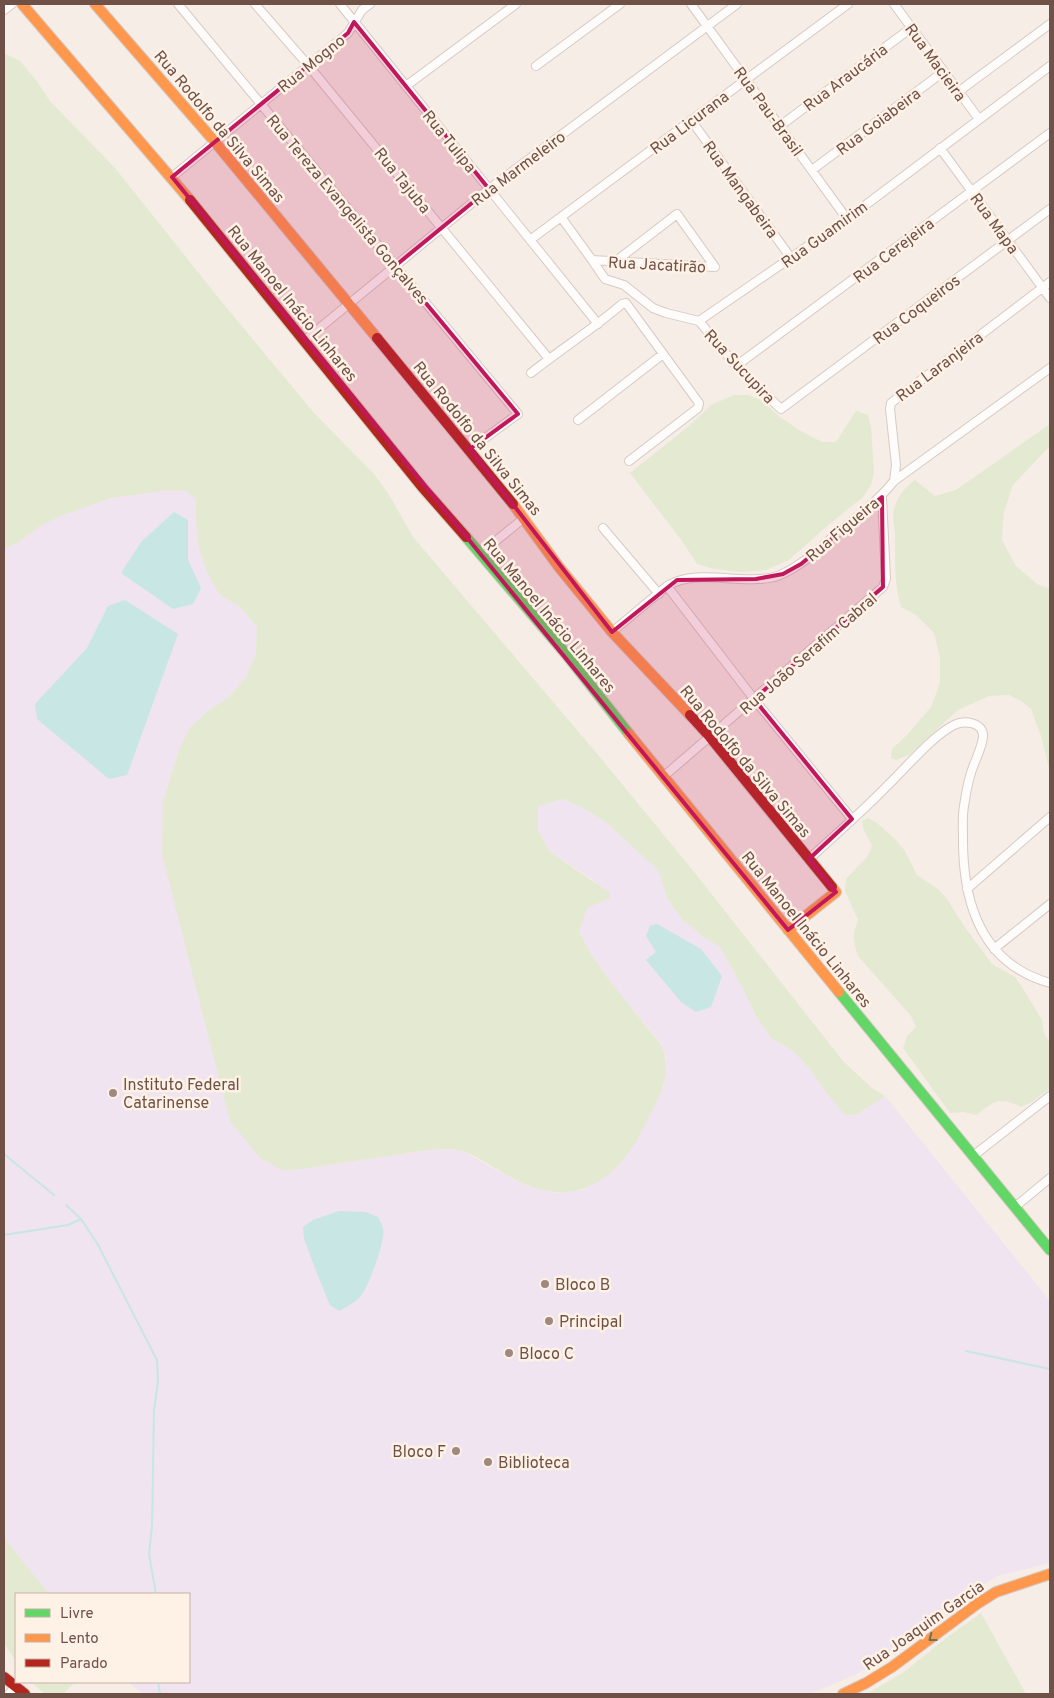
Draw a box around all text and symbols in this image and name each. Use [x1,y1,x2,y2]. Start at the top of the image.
street label: Rua Macieira [899,20,969,106]
street label: Rua Mogno [274,31,350,98]
street label: Rua Araucária [800,40,892,117]
street label: Rua Rodolfo da Silva Simas [149,47,288,208]
street label: Rua Pau-Brasil [728,64,807,161]
street label: Rua Goiabeira [833,84,925,161]
street label: Rua Licurana [647,87,734,160]
street label: Rua Tulipa [417,107,480,178]
street label: Rua Tereza Evangelista Gonçalves [261,111,432,309]
street label: Rua Marmeleiro [468,128,570,212]
street label: Rua Mangabeira [697,137,781,243]
street label: Rua Tajuba [369,144,434,218]
street label: Rua Mapa [965,190,1022,259]
street label: Rua Guamirim [778,198,872,274]
street label: Rua Cerejeira [850,215,939,289]
street label: Rua Manoel Inácio Linhares [222,222,361,387]
street label: Rua Jacatirão [607,253,706,279]
street label: Rua Coqueiros [870,271,965,350]
street label: Rua Sucupira [699,326,778,409]
street label: Rua Laranjeira [893,328,988,407]
street label: Rua Rodolfo da Silva Simas [408,358,545,521]
street label: Rua Figueira [803,494,884,567]
street label: Rua Manoel Inácio Linhares [478,535,619,698]
street label: Rua João Serafim Cabral [736,589,882,720]
street label: Rua Rodolfo da Silva Simas [675,682,814,843]
street label: Rua Manoel Inácio Linhares [736,848,875,1013]
place label: Instituto Federal Catarinense [123,1076,240,1114]
marker: Instituto Federal Catarinense [107,1087,119,1099]
place label: Bloco B [555,1276,610,1296]
marker: Bloco B [539,1278,551,1290]
place label: Principal [559,1313,622,1333]
marker: Principal [543,1315,555,1327]
place label: Bloco C [519,1345,574,1365]
marker: Bloco C [503,1347,515,1359]
place label: Bloco F [392,1443,446,1463]
marker: Bloco F [450,1445,462,1457]
place label: Biblioteca [498,1454,570,1474]
marker: Biblioteca [482,1456,494,1468]
street label: Rua Joaquim Garcia [860,1577,989,1676]
legend [15,1593,190,1683]
text: Livre [60,1605,94,1624]
text: Lento [60,1630,99,1649]
one-way arrow [929,1633,938,1641]
text: Parado [60,1655,108,1674]

